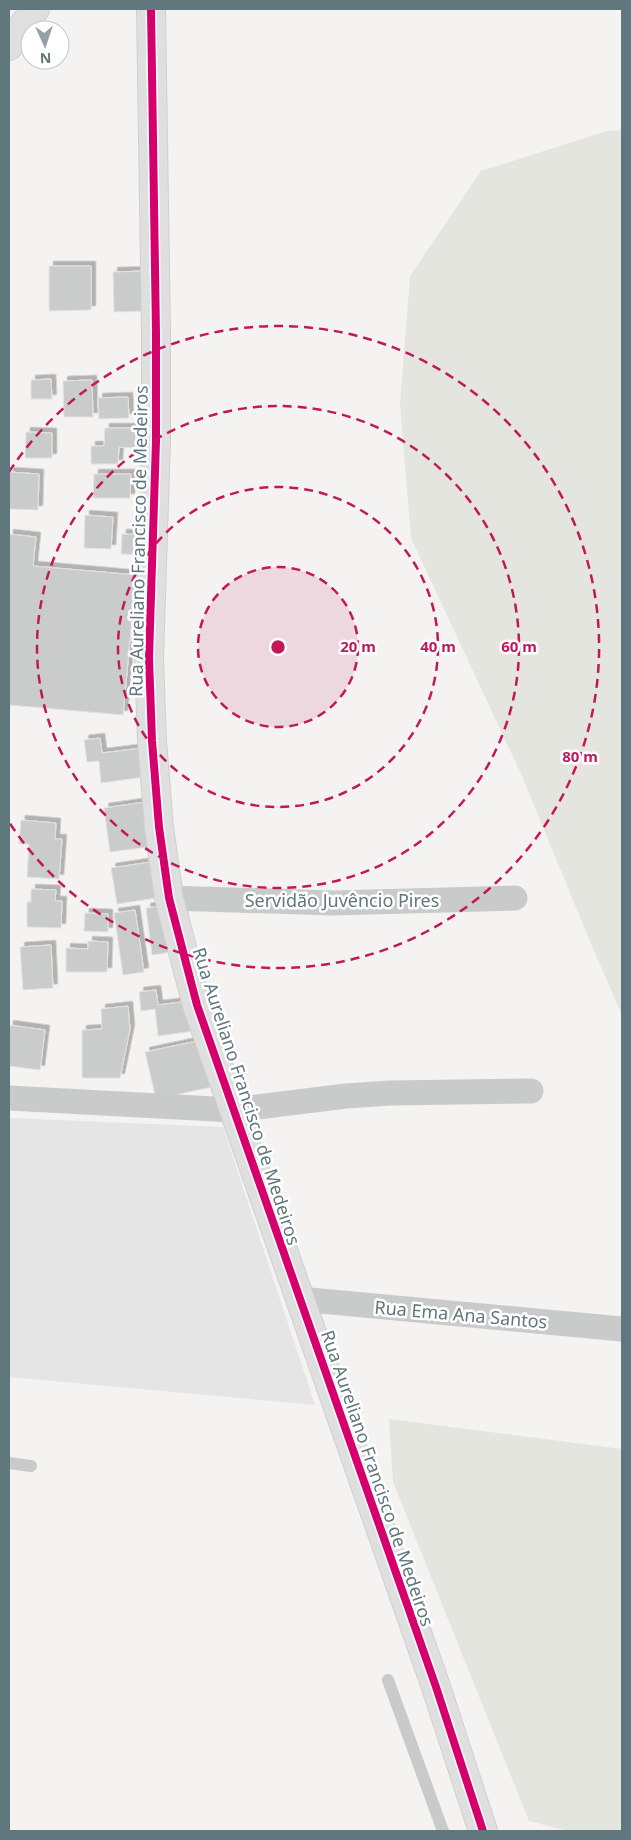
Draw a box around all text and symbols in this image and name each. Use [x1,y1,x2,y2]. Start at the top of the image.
north arrow [20,20,70,70]
text: N [40,49,52,68]
street label: Rua Aureliano Francisco de Medeiros [123,385,153,697]
text: 20 m [340,636,376,656]
text: 40 m [420,636,456,656]
text: 60 m [501,636,537,656]
centre of rings [269,638,287,656]
text: 80 m [562,746,598,766]
street label: Servidão Juvêncio Pires [245,888,439,912]
street label: Rua Aureliano Francisco de Medeiros [187,944,307,1248]
street label: Rua Ema Ana Santos [374,1294,548,1334]
street label: Rua Aureliano Francisco de Medeiros [316,1327,440,1629]

